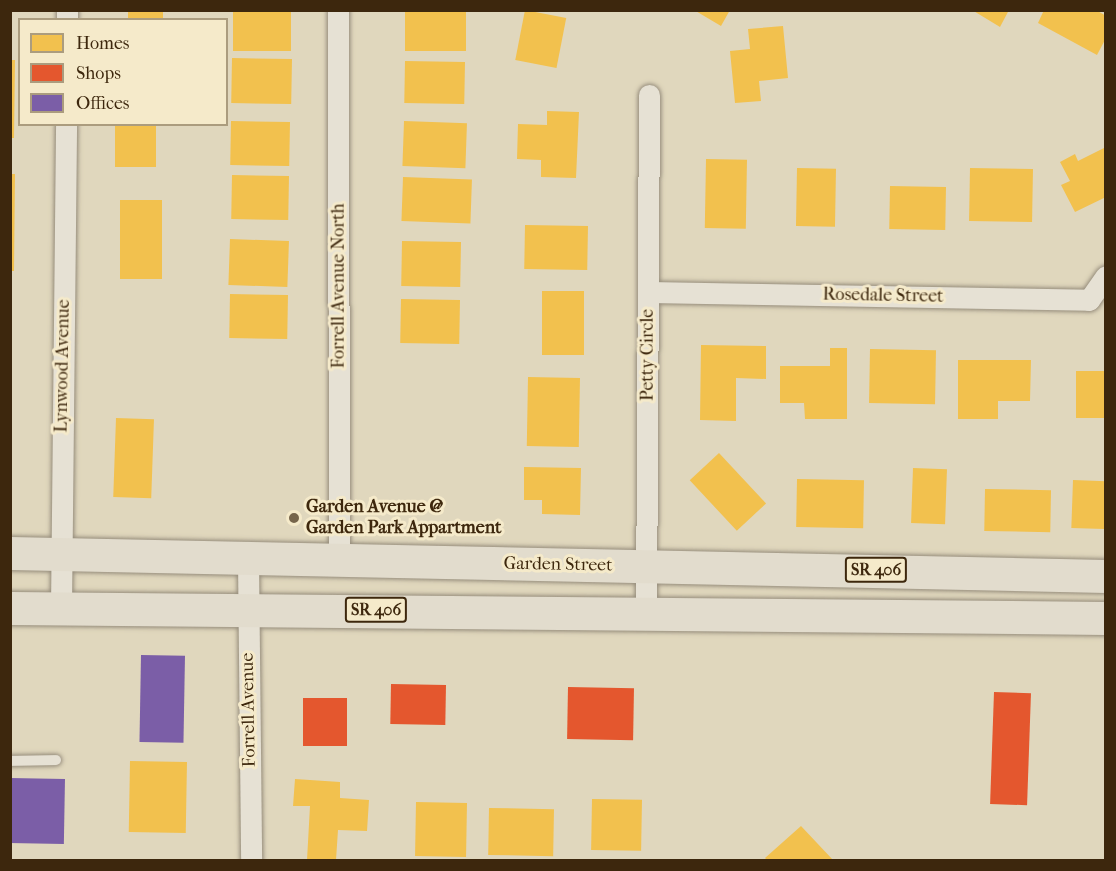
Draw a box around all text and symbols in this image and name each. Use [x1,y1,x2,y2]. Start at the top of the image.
legend [18,18,228,126]
text: Homes [76,33,130,54]
text: Shops [76,63,121,84]
text: Offices [76,93,129,114]
street label: Forrell Avenue North [328,203,350,369]
street label: Rosedale Street [822,284,944,308]
street label: Lynwood Avenue [51,299,75,433]
street label: Petty Circle [637,309,659,401]
place label: Garden Avenue @ Garden Park Appartment [306,497,501,540]
marker: Garden Avenue @ Garden Park Appartment [287,511,301,525]
street label: Garden Street [503,553,613,577]
road number: SR 406 [844,557,908,583]
road number: SR 406 [344,597,407,623]
street label: Forrell Avenue [237,653,261,767]

